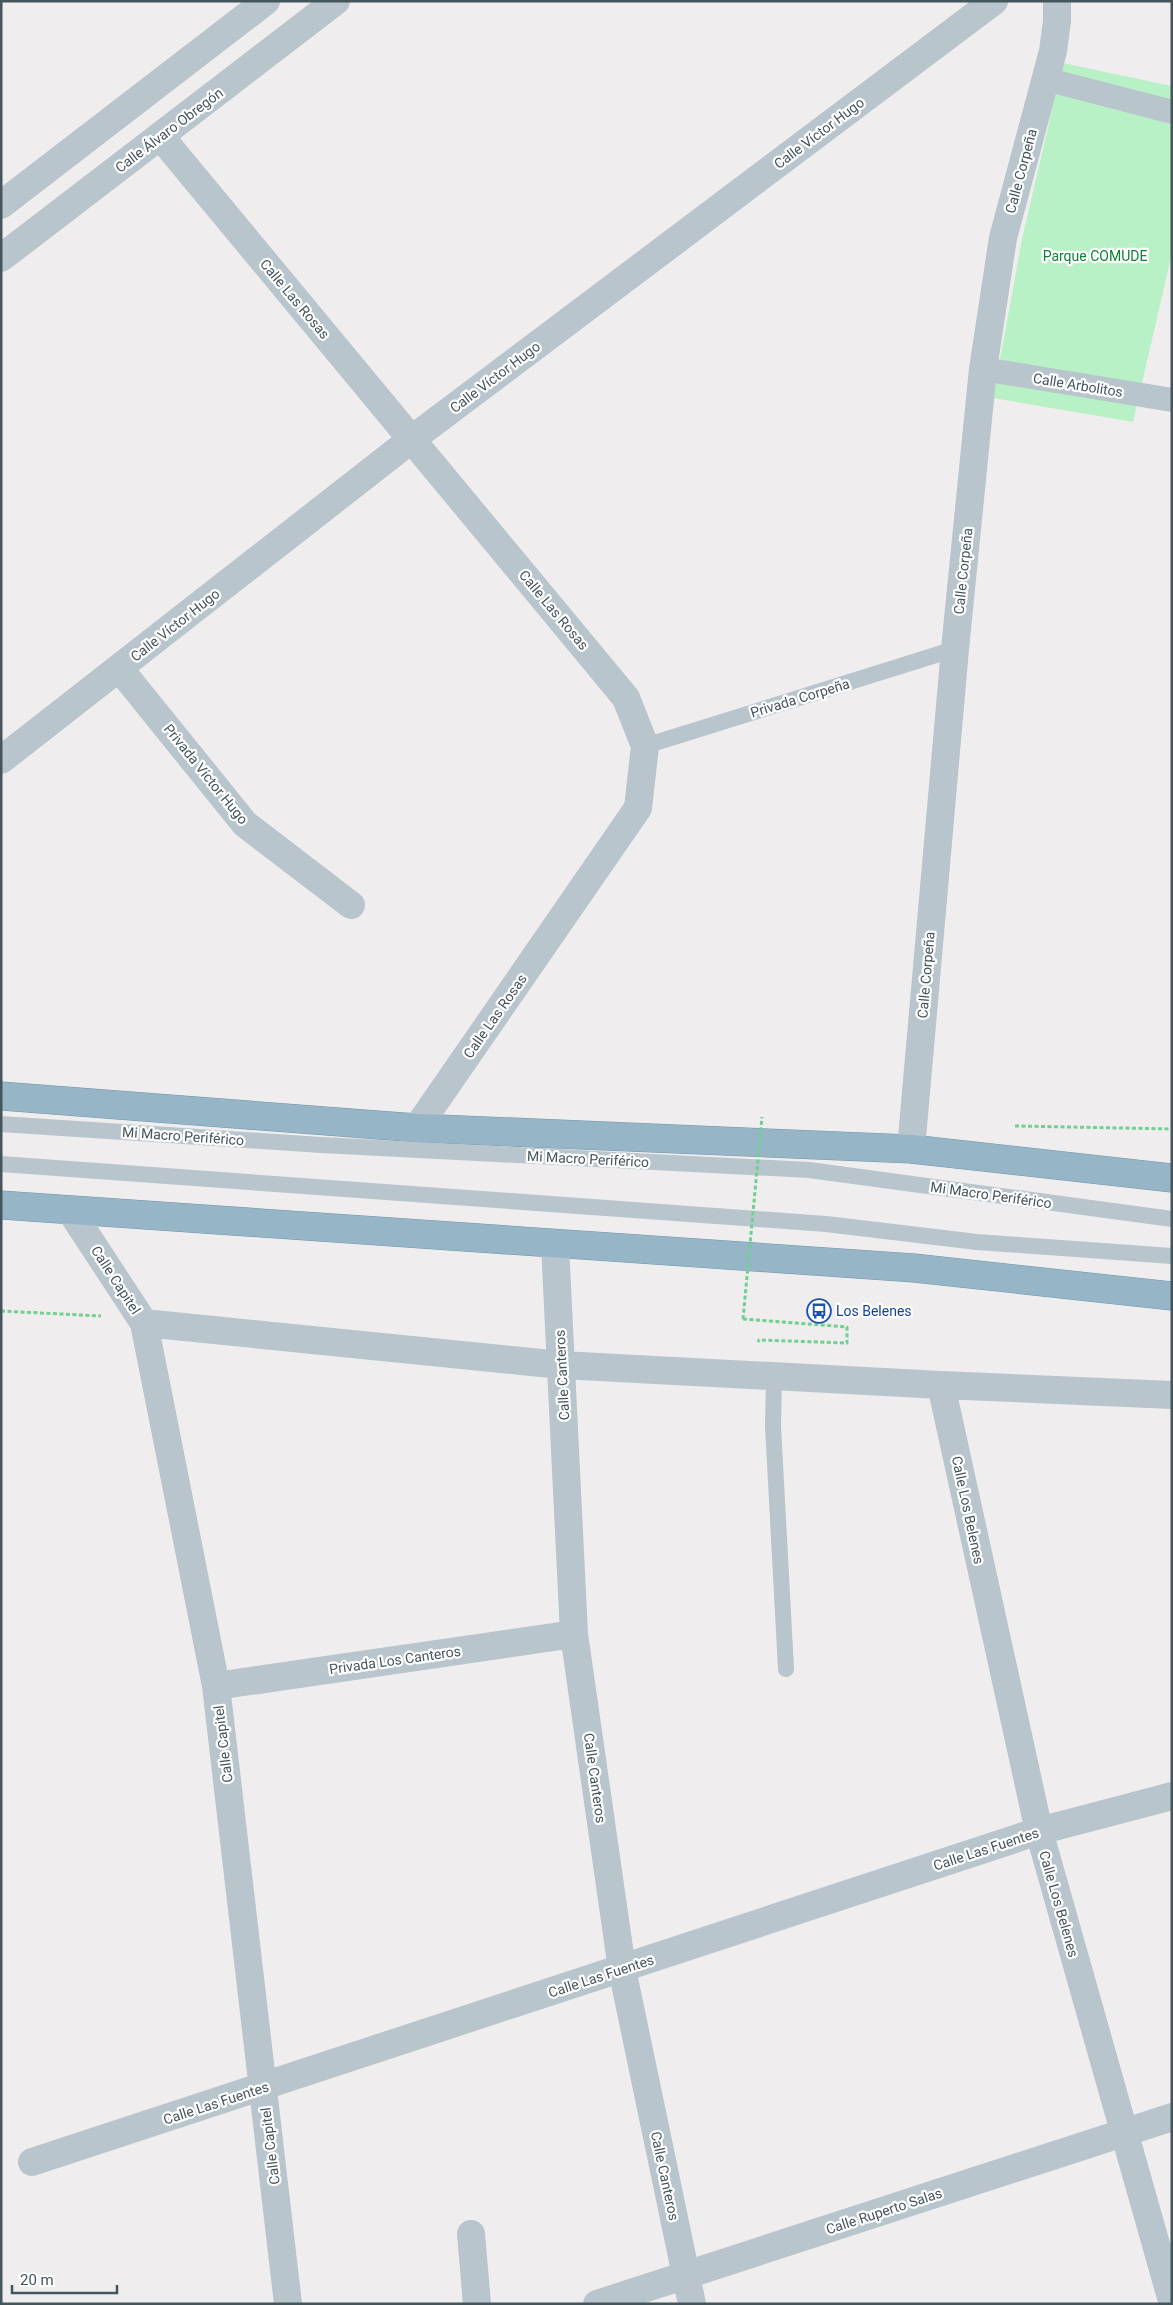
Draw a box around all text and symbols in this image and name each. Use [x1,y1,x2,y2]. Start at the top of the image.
street label: Calle Álvaro Obregón [111,84,226,176]
street label: Calle Víctor Hugo [771,94,867,172]
street label: Calle Corpeña [1002,127,1040,215]
park label: Parque COMUDE [1043,248,1147,264]
street label: Calle Las Rosas [257,256,333,342]
street label: Calle Víctor Hugo [447,338,543,416]
street label: Calle Arbolitos [1032,370,1124,400]
street label: Calle Corpeña [951,527,975,615]
street label: Calle Las Rosas [516,567,592,653]
street label: Calle Víctor Hugo [127,585,223,665]
street label: Privada Corpeña [749,675,851,721]
street label: Privada Víctor Hugo [161,721,251,827]
street label: Calle Corpeña [914,931,938,1019]
street label: Calle Las Rosas [460,971,530,1061]
street label: Mi Macro Periférico [121,1124,245,1148]
street label: Mi Macro Periférico [527,1148,649,1170]
street label: Mi Macro Periférico [929,1179,1053,1211]
street label: Calle Capitel [88,1243,144,1317]
bus stop icon: Los Belenes [806,1298,832,1324]
place label: Los Belenes [836,1303,912,1319]
street label: Calle Canteros [552,1329,572,1421]
street label: Calle Los Belenes [949,1455,987,1565]
street label: Privada Los Canteros [328,1643,462,1677]
street label: Calle Capitel [210,1704,236,1784]
street label: Calle Canteros [581,1732,609,1824]
street label: Calle Las Fuentes [931,1824,1041,1874]
street label: Calle Los Belenes [1036,1849,1082,1959]
street label: Calle Las Fuentes [546,1951,656,2001]
street label: Calle Las Fuentes [161,2078,271,2128]
street label: Calle Capitel [257,2106,283,2186]
street label: Calle Canteros [648,2130,682,2222]
street label: Calle Ruperto Salas [824,2185,944,2237]
scale bar [12,2262,118,2294]
text: 20 m [20,2271,54,2289]

